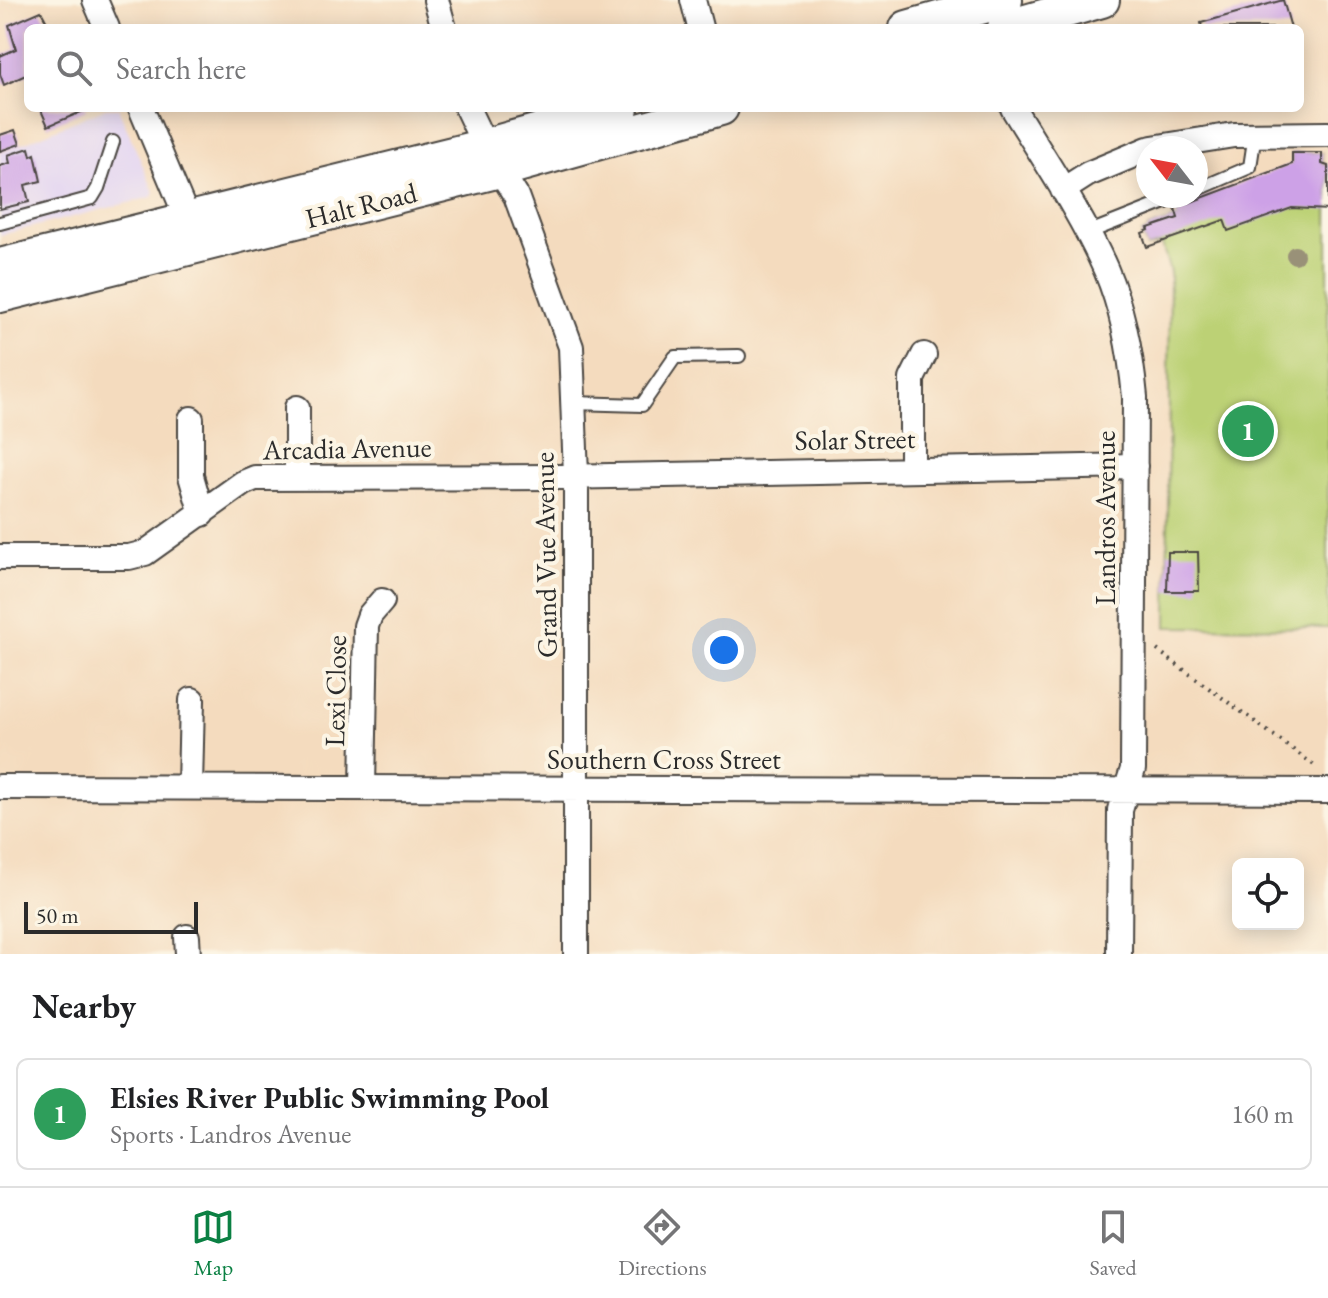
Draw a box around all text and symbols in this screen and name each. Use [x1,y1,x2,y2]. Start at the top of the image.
search box [24,24,1304,112]
icon: search [52,46,96,90]
text: Search here [116,49,246,88]
north arrow [1136,136,1208,208]
street label: Halt Road [302,174,421,236]
pin: 1 [1222,401,1274,461]
street label: Solar Street [794,420,916,458]
street label: Arcadia Avenue [261,429,432,467]
street label: Landros Avenue [1087,431,1123,605]
street label: Grand Vue Avenue [525,452,565,658]
your location [704,630,744,670]
street label: Lexi Close [316,635,354,747]
street label: Southern Cross Street [547,741,781,777]
map controls [1232,858,1304,930]
button: locate [1232,858,1304,930]
scale bar [24,898,198,934]
text: 50 m [36,901,79,930]
text: Nearby [32,984,136,1028]
text: Elsies River Public Swimming Pool [110,1078,549,1117]
text: 1 [53,1097,67,1131]
text: 160 m [1231,1097,1294,1131]
text: Sports · Landros Avenue [110,1117,352,1151]
tab: Map [191,1205,235,1282]
tab: Directions [618,1205,707,1282]
tab: Saved [1089,1205,1137,1282]

